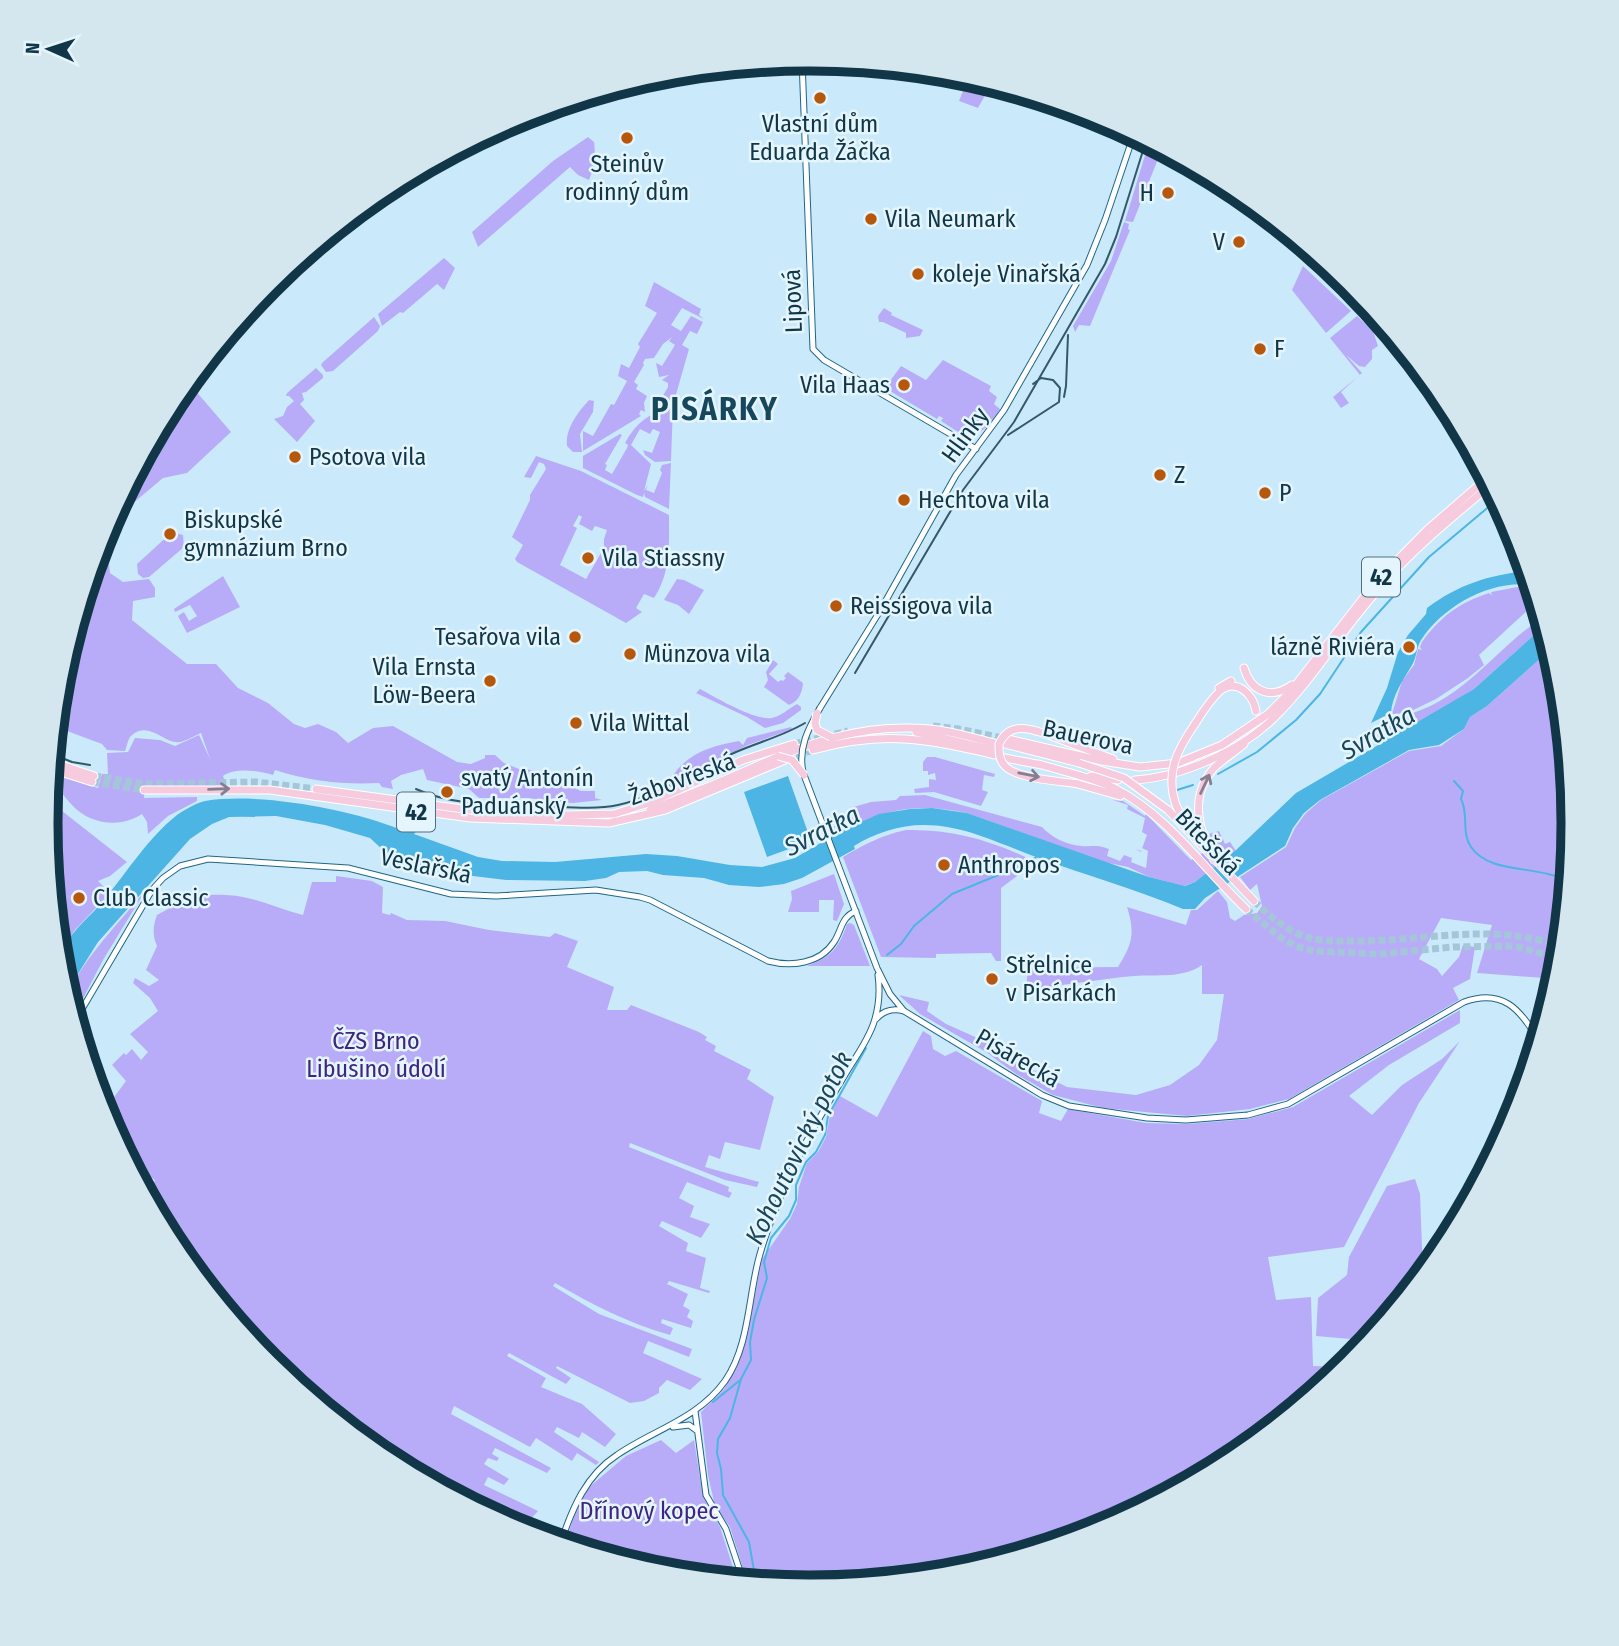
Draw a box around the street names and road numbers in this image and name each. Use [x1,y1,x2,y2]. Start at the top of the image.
street label: Lipová [778,268,808,334]
street label: Hlinky [936,402,995,468]
road number: 42 [1362,558,1400,596]
street label: Bauerova [1040,714,1136,760]
street label: Žabovřeská [625,747,739,811]
road number: 42 [397,792,435,832]
street label: Bítešská [1170,803,1246,881]
street label: Veslařská [378,843,474,889]
street label: Pisárecká [971,1023,1065,1093]

